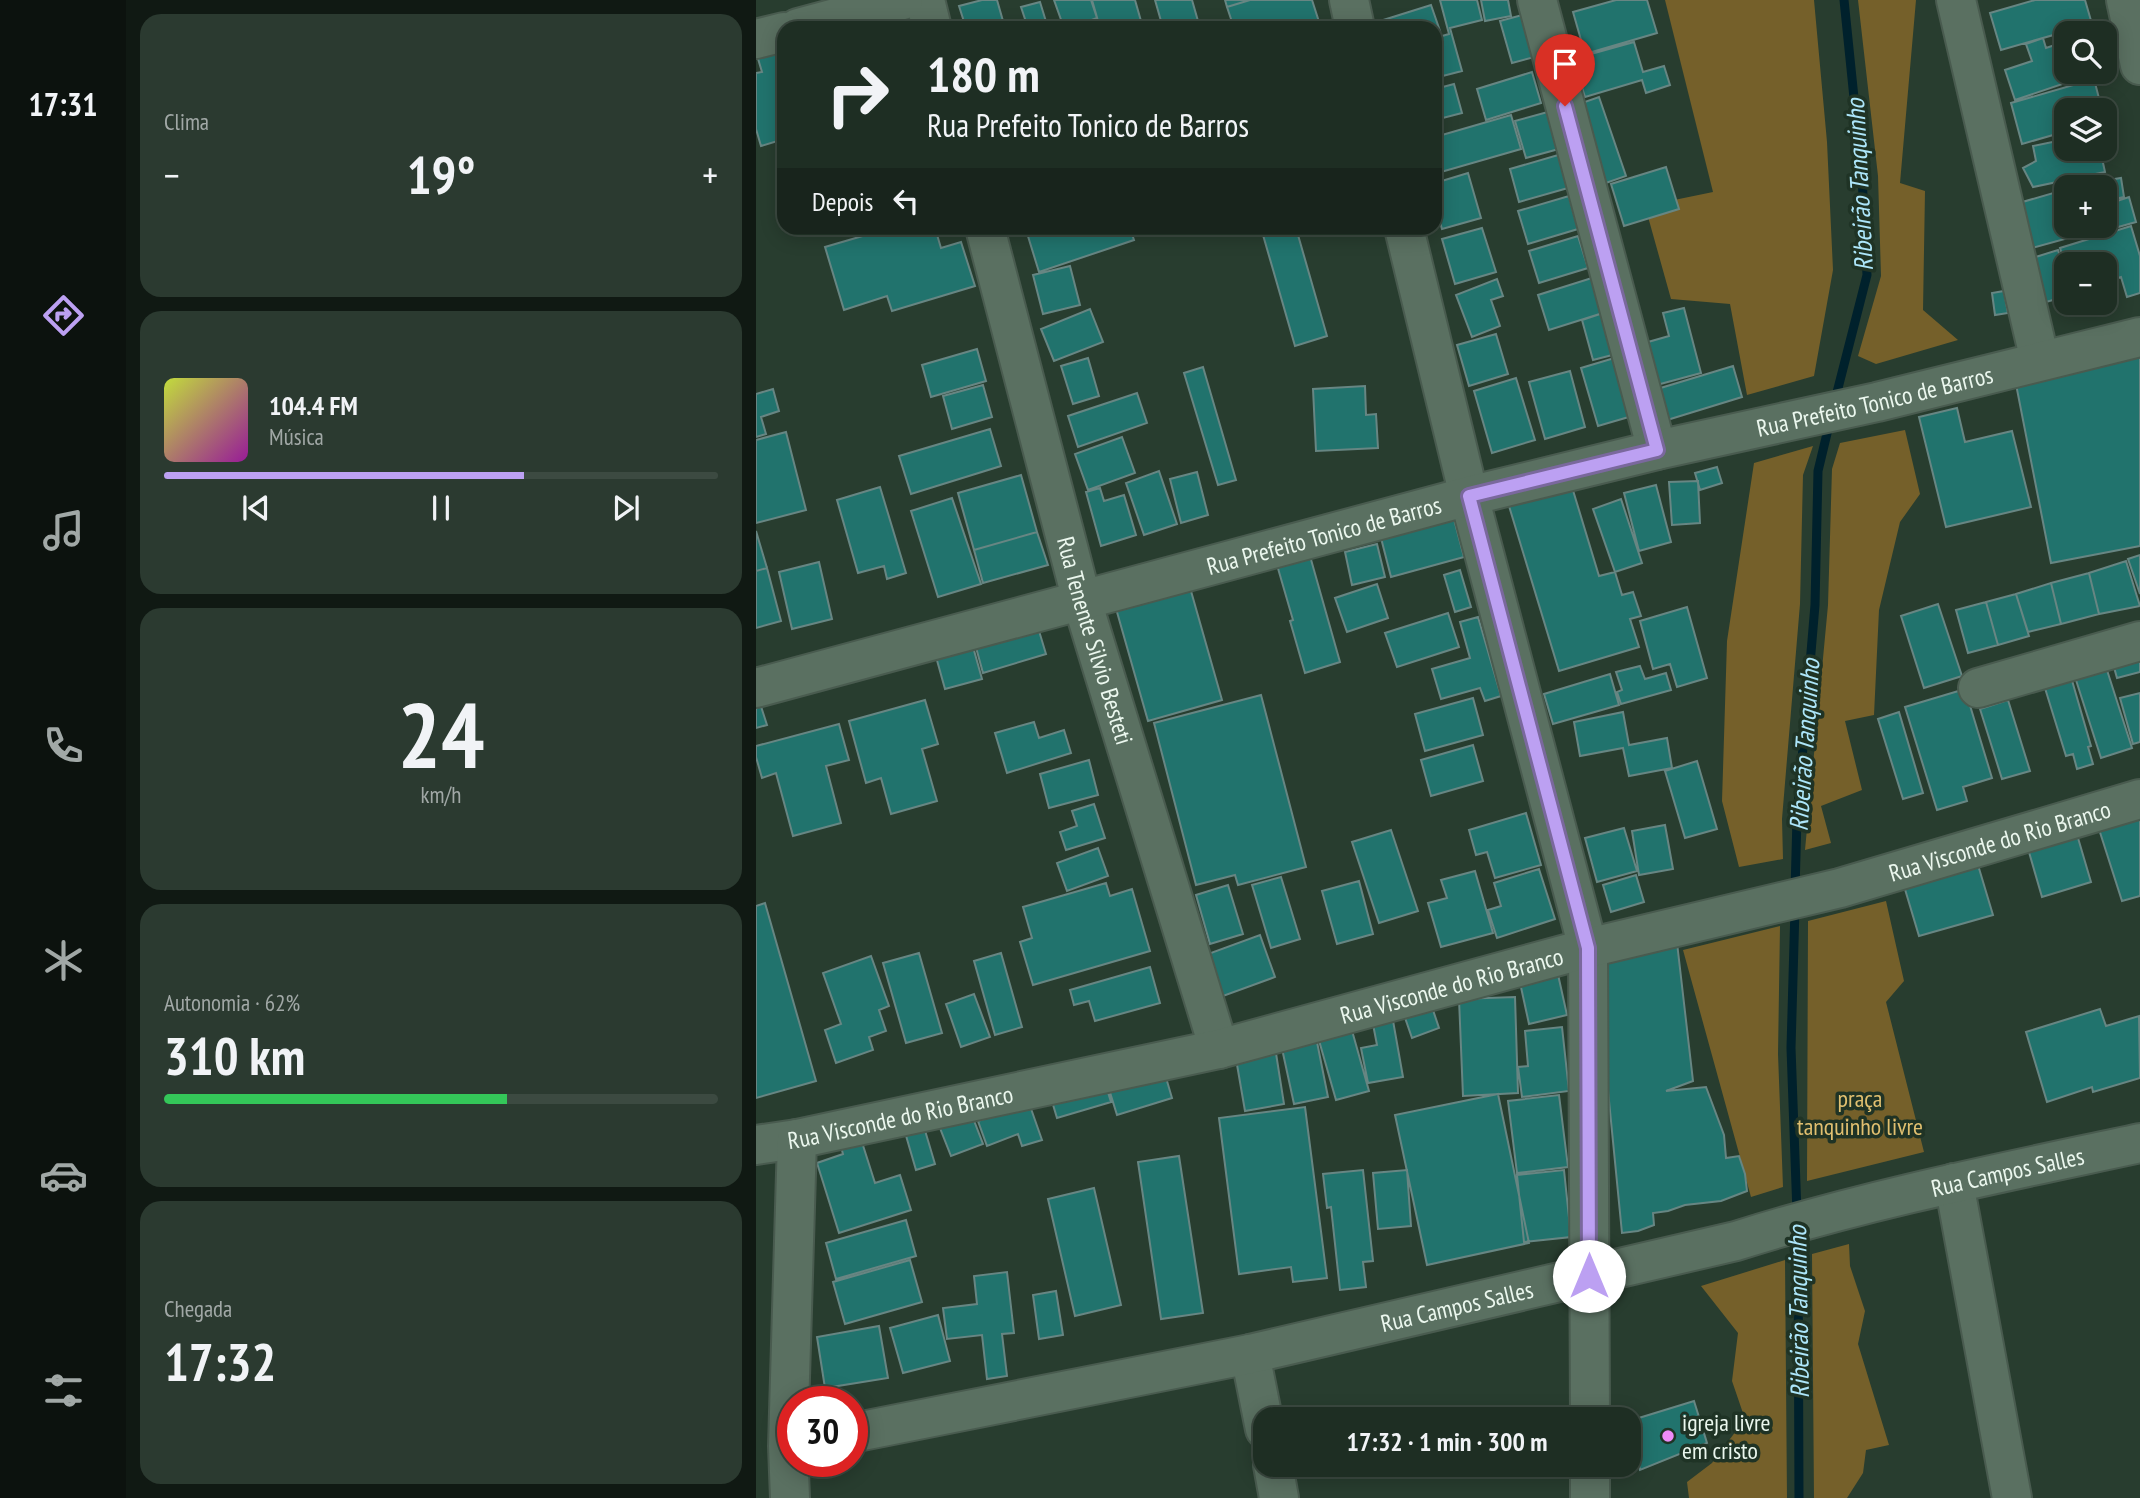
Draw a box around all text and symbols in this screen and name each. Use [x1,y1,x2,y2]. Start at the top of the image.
map controls [2054,21,2117,315]
button: search [2054,21,2117,84]
pin [1535,34,1595,106]
text: 180 m [927,42,1040,106]
icon: arrive [1546,45,1584,83]
icon: right [812,49,903,140]
text: 17:31 [28,83,98,125]
water label: Ribeirão Tanquinho [1838,96,1880,272]
button: layers [2054,98,2117,161]
text: Rua Prefeito Tonico de Barros [927,104,1249,146]
text: Clima [164,107,209,136]
text: 19° [407,141,475,208]
text: − [164,150,180,199]
text: + [702,150,718,199]
button: + [2054,175,2117,238]
icon: left [887,182,925,220]
text: Depois [812,185,873,218]
button: − [2054,252,2117,315]
icon: directions [39,291,88,340]
street label: Rua Prefeito Tonico de Barros [1754,358,1996,443]
text: 104.4 FM [269,389,358,422]
text: Música [269,422,324,451]
icon: previous [237,489,275,527]
icon: pause [422,489,460,527]
icon: next [607,489,645,527]
street label: Rua Prefeito Tonico de Barros [1203,489,1445,582]
icon: music [39,506,88,555]
street label: Rua Tenente Silvio Besteti [1050,533,1140,748]
water label: Ribeirão Tanquinho [1782,656,1827,832]
text: 24 [398,675,485,793]
icon: phone [39,721,88,770]
text: km/h [421,780,461,809]
street label: Rua Visconde do Rio Branco [1885,793,2114,888]
icon: climate [39,936,88,985]
street label: Rua Visconde do Rio Branco [1337,940,1566,1031]
text: Autonomia · 62% [164,988,300,1017]
text: 310 km [164,1022,305,1089]
street label: Rua Visconde do Rio Branco [786,1078,1016,1156]
park label: praça tanquinho livre [1797,1083,1923,1142]
street label: Rua Campos Salles [1928,1140,2087,1203]
icon: car [39,1151,88,1200]
water label: Ribeirão Tanquinho [1780,1224,1816,1399]
position arrow [1552,1239,1626,1313]
street label: Rua Campos Salles [1377,1273,1536,1339]
text: Chegada [164,1294,232,1323]
text: 17:32 [164,1328,276,1395]
icon: filters [39,1366,88,1415]
speed limit sign: 30 [777,1386,868,1477]
place label: igreja livre em cristo [1682,1407,1771,1466]
text: 17:32 · 1 min · 300 m [1347,1425,1547,1458]
marker: igreja livre em cristo [1660,1428,1676,1444]

